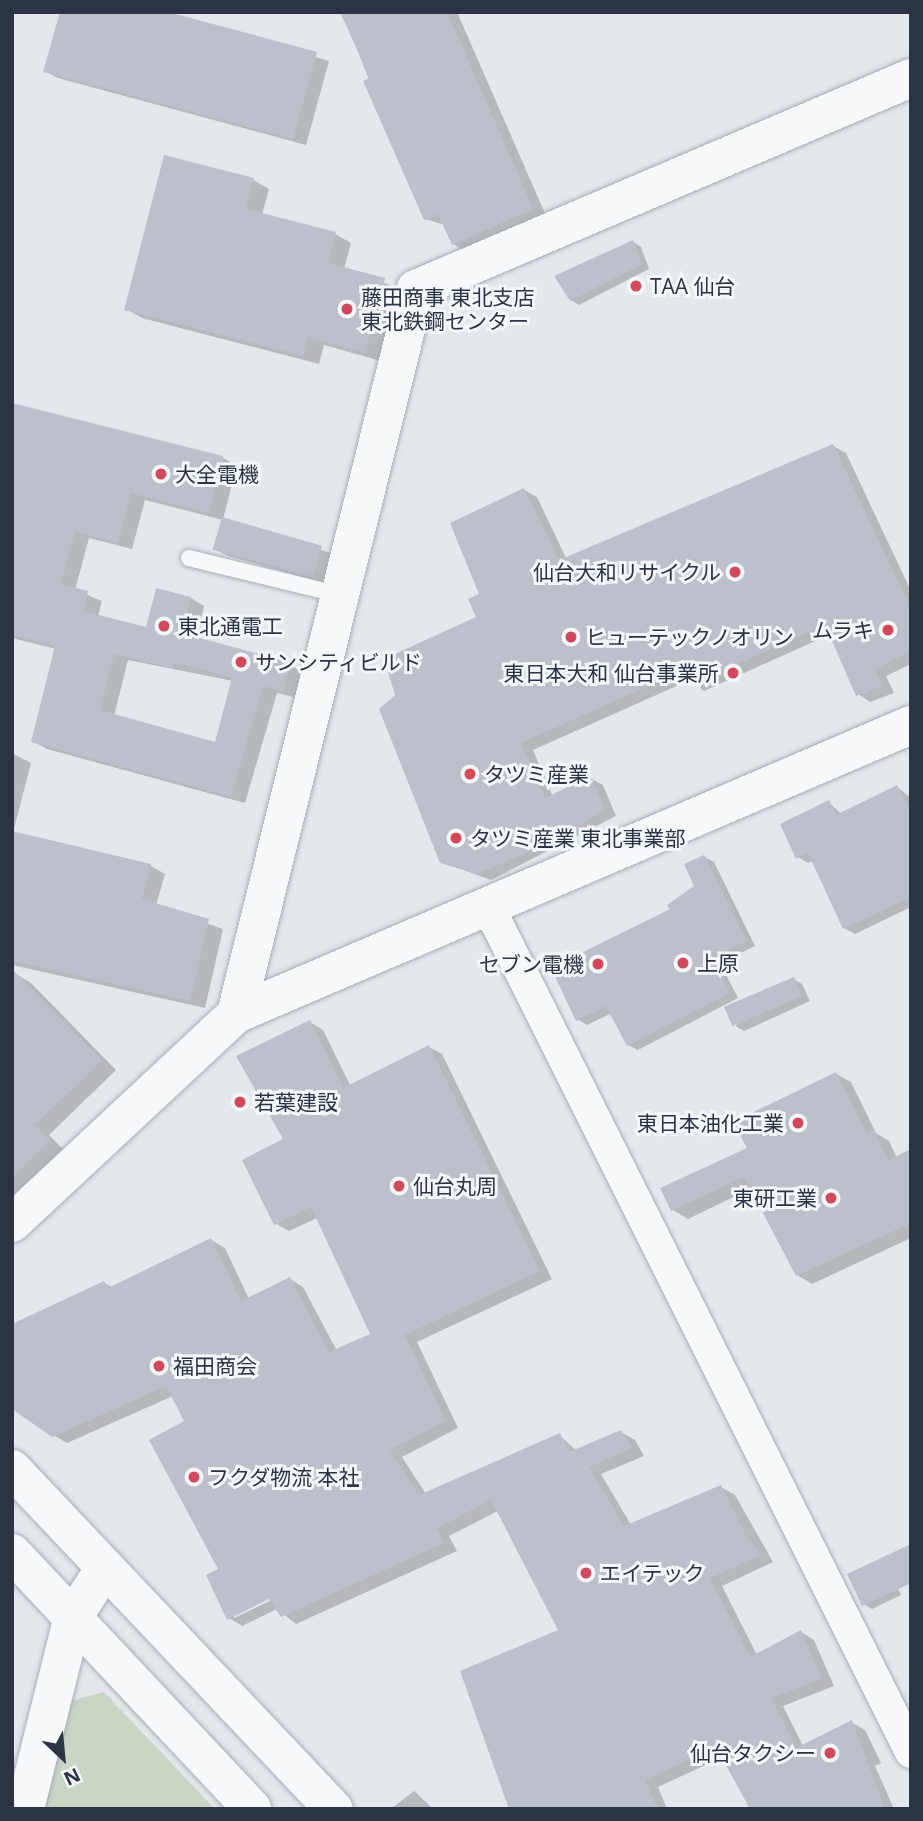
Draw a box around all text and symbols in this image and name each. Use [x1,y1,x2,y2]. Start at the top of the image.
place label: TAA 仙台 [650,273,736,299]
marker: TAA 仙台 [628,278,644,294]
place label: 藤田商事 東北支店 東北鉄鋼センター [361,284,534,334]
marker: 藤田商事 東北支店 東北鉄鋼センター [339,301,355,317]
place label: 大全電機 [175,461,259,487]
marker: 大全電機 [153,466,169,482]
place label: 仙台大和リサイクル [532,559,721,585]
marker: 仙台大和リサイクル [727,564,743,580]
place label: 東北通電工 [178,613,283,639]
place label: ムラキ [811,617,874,643]
marker: 東北通電工 [156,618,172,634]
marker: ムラキ [880,622,896,638]
place label: ヒューテックノオリン [585,624,795,650]
marker: ヒューテックノオリン [563,629,579,645]
place label: サンシティビルド [255,649,423,675]
marker: サンシティビルド [233,654,249,670]
place label: 東日本大和 仙台事業所 [504,660,719,686]
marker: 東日本大和 仙台事業所 [725,665,741,681]
place label: タツミ産業 [484,761,589,787]
marker: タツミ産業 [462,766,478,782]
place label: タツミ産業 東北事業部 [470,825,685,851]
marker: タツミ産業 東北事業部 [448,830,464,846]
place label: 上原 [697,950,739,976]
place label: セブン電機 [479,951,584,977]
marker: 上原 [675,955,691,971]
marker: セブン電機 [590,956,606,972]
place label: 若葉建設 [254,1089,338,1115]
marker: 若葉建設 [232,1094,248,1110]
place label: 東日本油化工業 [637,1110,784,1136]
marker: 東日本油化工業 [790,1115,806,1131]
place label: 仙台丸周 [413,1173,497,1199]
marker: 仙台丸周 [391,1178,407,1194]
place label: 東研工業 [733,1185,817,1211]
marker: 東研工業 [823,1190,839,1206]
place label: 福田商会 [173,1353,257,1379]
marker: 福田商会 [151,1358,167,1374]
place label: フクダ物流 本社 [208,1464,360,1490]
marker: フクダ物流 本社 [186,1469,202,1485]
place label: エイテック [600,1560,705,1586]
marker: エイテック [578,1565,594,1581]
north arrow [28,1723,98,1793]
place label: 仙台タクシー [690,1740,816,1766]
marker: 仙台タクシー [822,1745,838,1761]
text: N [60,1762,85,1792]

